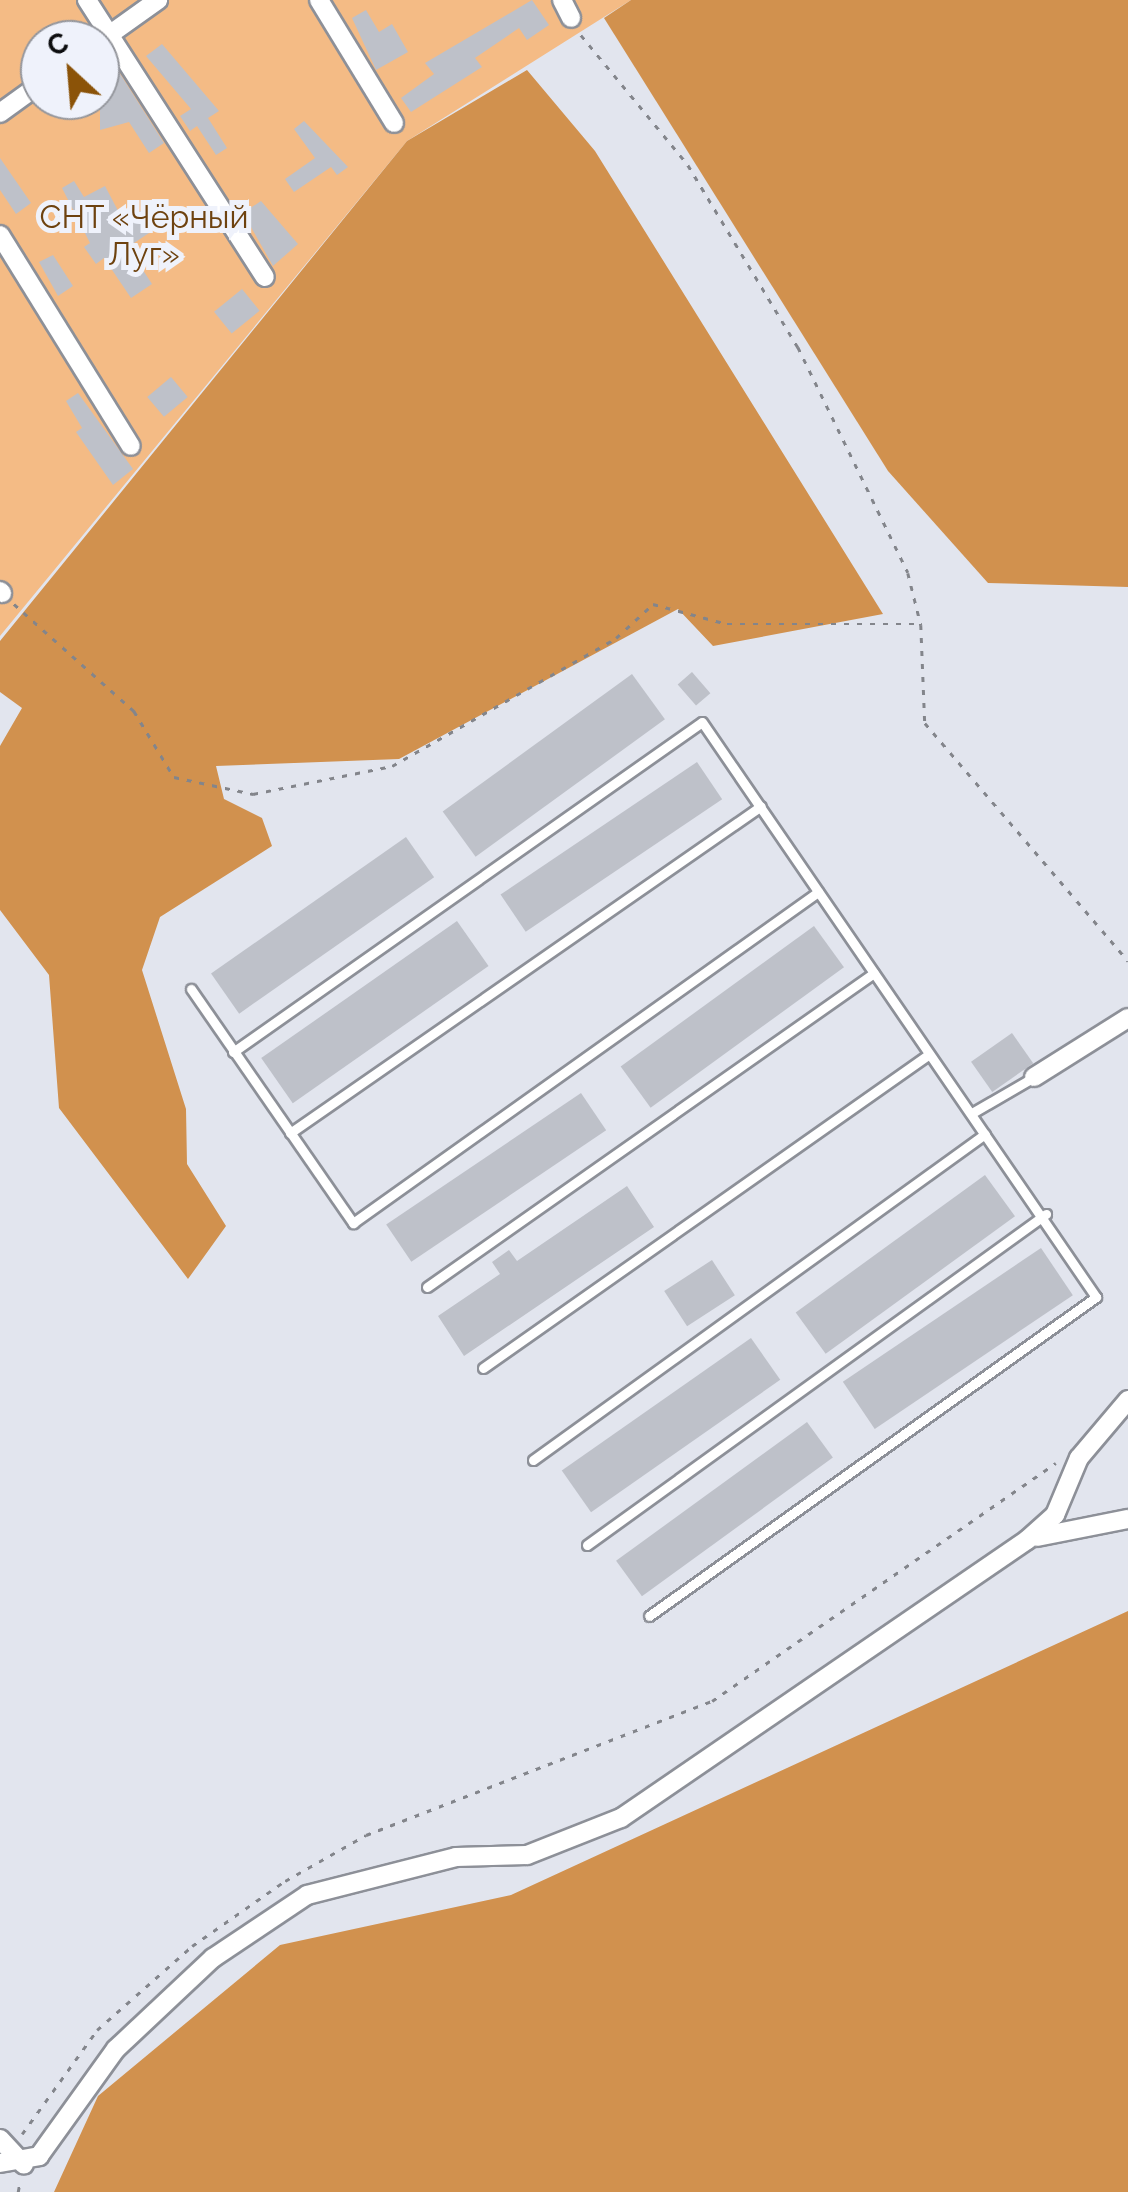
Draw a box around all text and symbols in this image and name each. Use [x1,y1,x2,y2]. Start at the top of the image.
north arrow [20,20,120,120]
text: С [42,25,73,63]
park label: СНТ «Чёрный Луг» [39,199,249,274]

